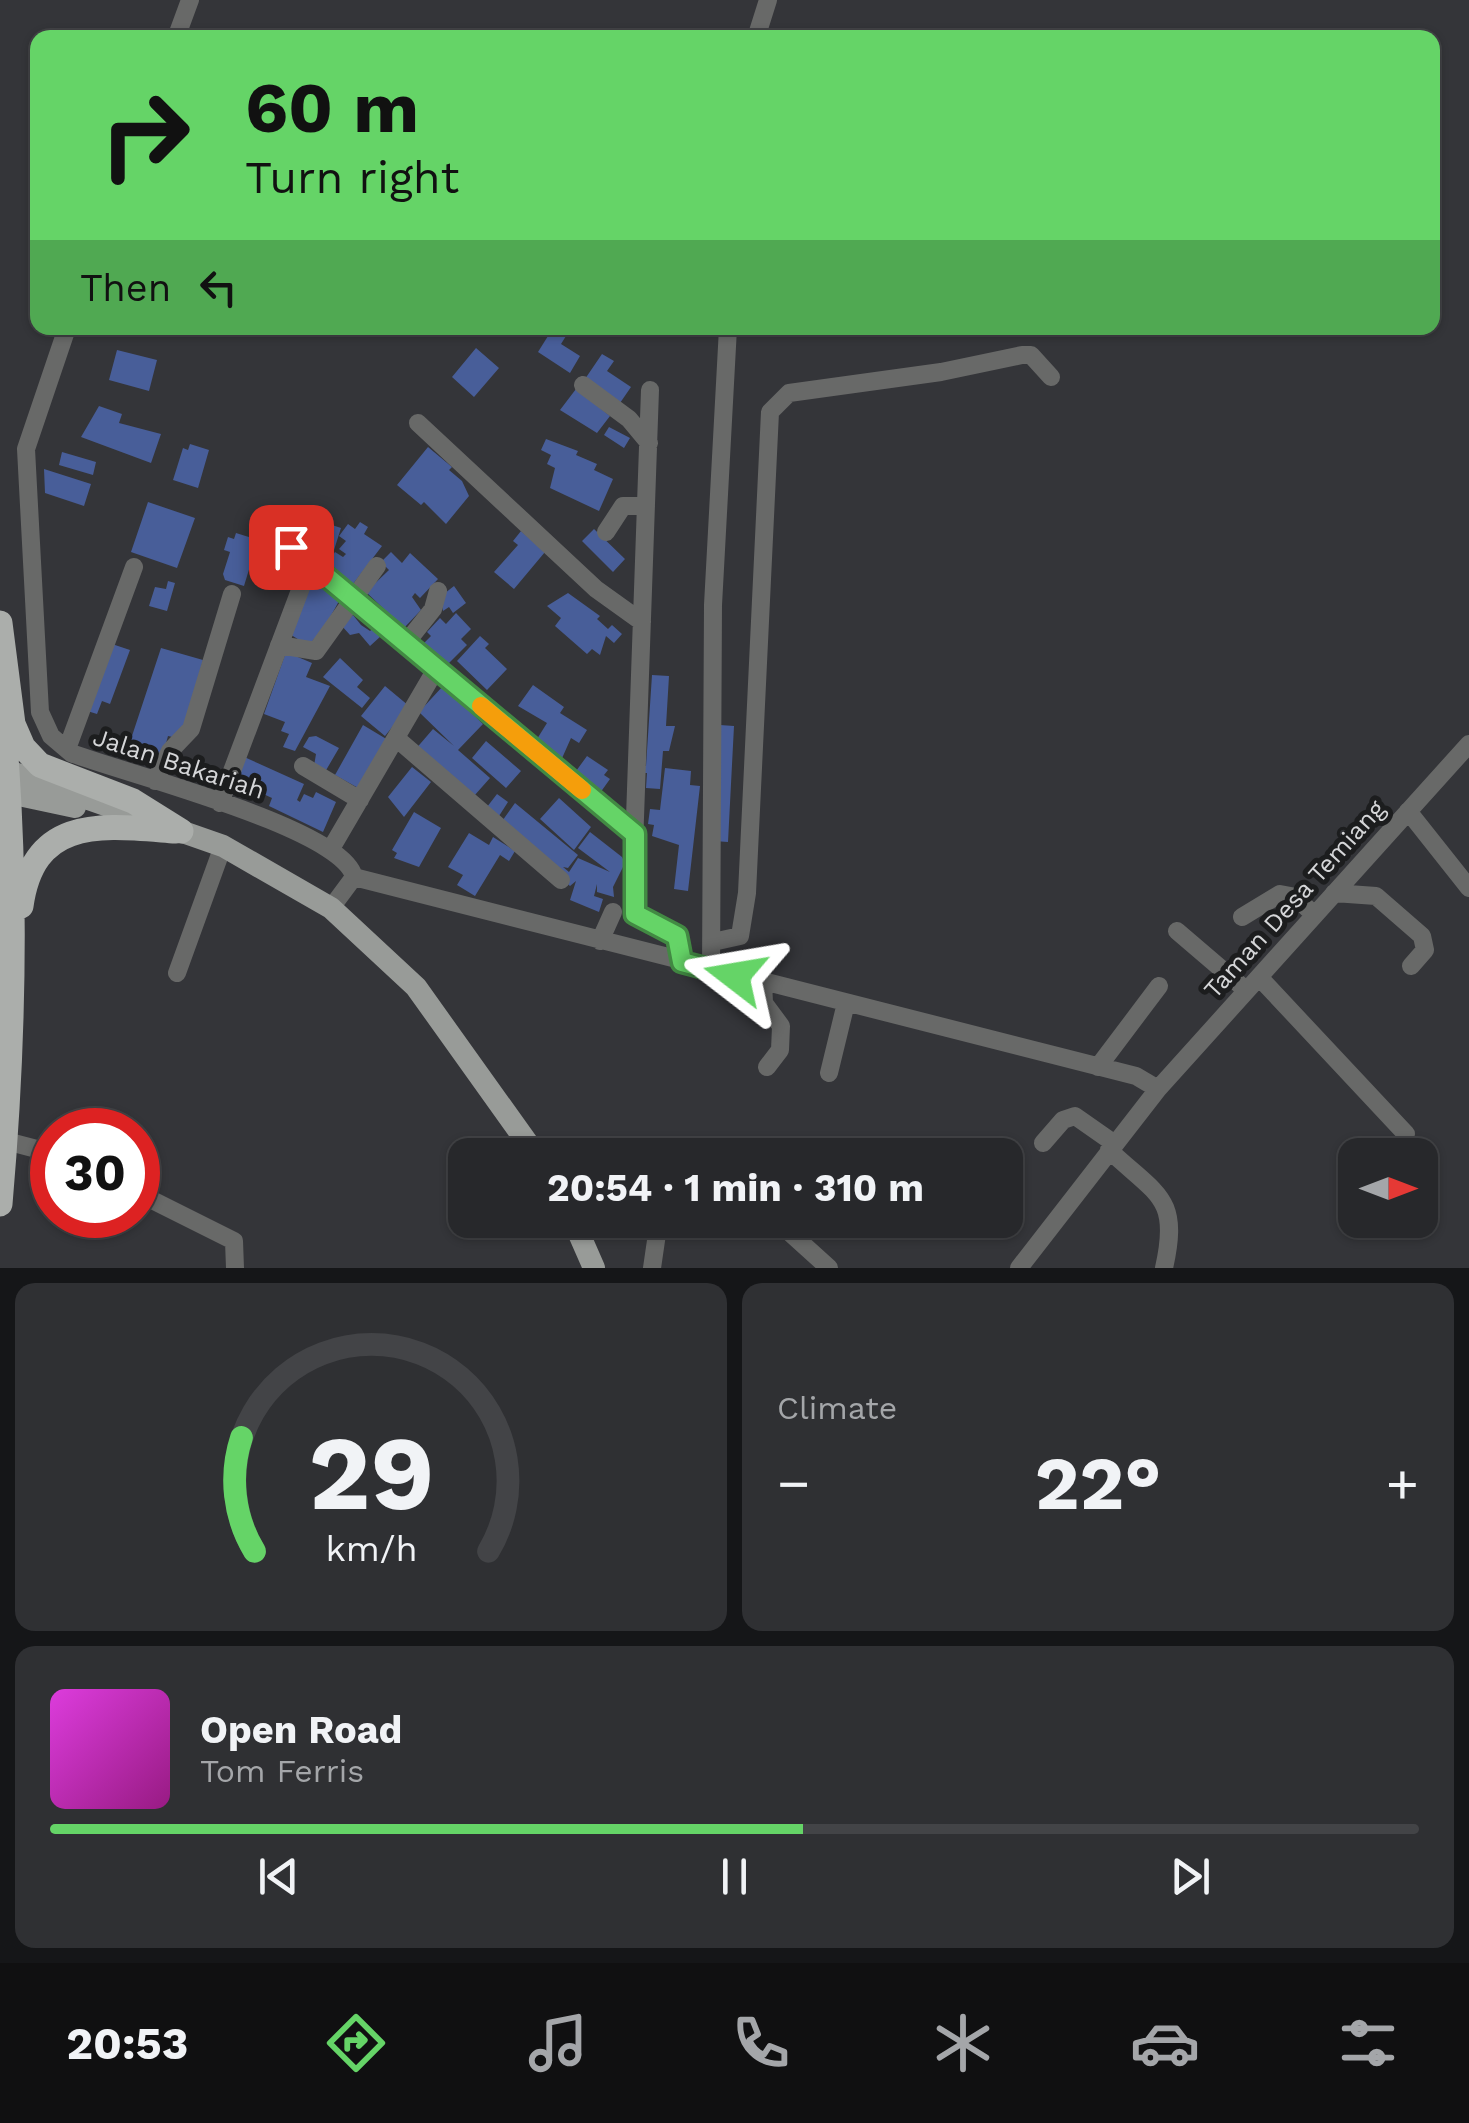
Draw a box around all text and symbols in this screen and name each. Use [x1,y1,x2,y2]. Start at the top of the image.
text: 60 m [245,67,419,149]
icon: right [80,70,210,200]
text: Turn right [245,151,459,204]
icon: left [191,260,246,315]
text: Then [80,266,171,310]
pin [249,505,334,590]
icon: arrive [264,520,319,575]
street label: Jalan Bakariah [89,722,268,805]
street label: Taman Desa Temiang [1198,794,1391,1004]
position arrow [683,924,787,1028]
speed limit sign: 30 [30,1108,160,1238]
north arrow [1338,1138,1438,1238]
map controls [1338,1138,1438,1238]
text: 20:54 · 1 min · 310 m [547,1166,924,1210]
text: Climate [777,1389,897,1427]
text: 29 [308,1412,434,1534]
text: 22° [1035,1439,1161,1527]
text: − [777,1451,810,1515]
text: + [1386,1451,1419,1515]
text: km/h [325,1528,417,1570]
text: Open Road [200,1708,402,1752]
text: Tom Ferris [200,1752,364,1790]
icon: previous [251,1849,306,1904]
icon: pause [707,1849,762,1904]
icon: next [1163,1849,1218,1904]
icon: directions [321,2008,391,2078]
icon: music [523,2008,593,2078]
icon: phone [726,2008,796,2078]
icon: climate [928,2008,998,2078]
icon: car [1130,2008,1200,2078]
icon: filters [1333,2008,1403,2078]
text: 20:53 [66,2017,189,2070]

